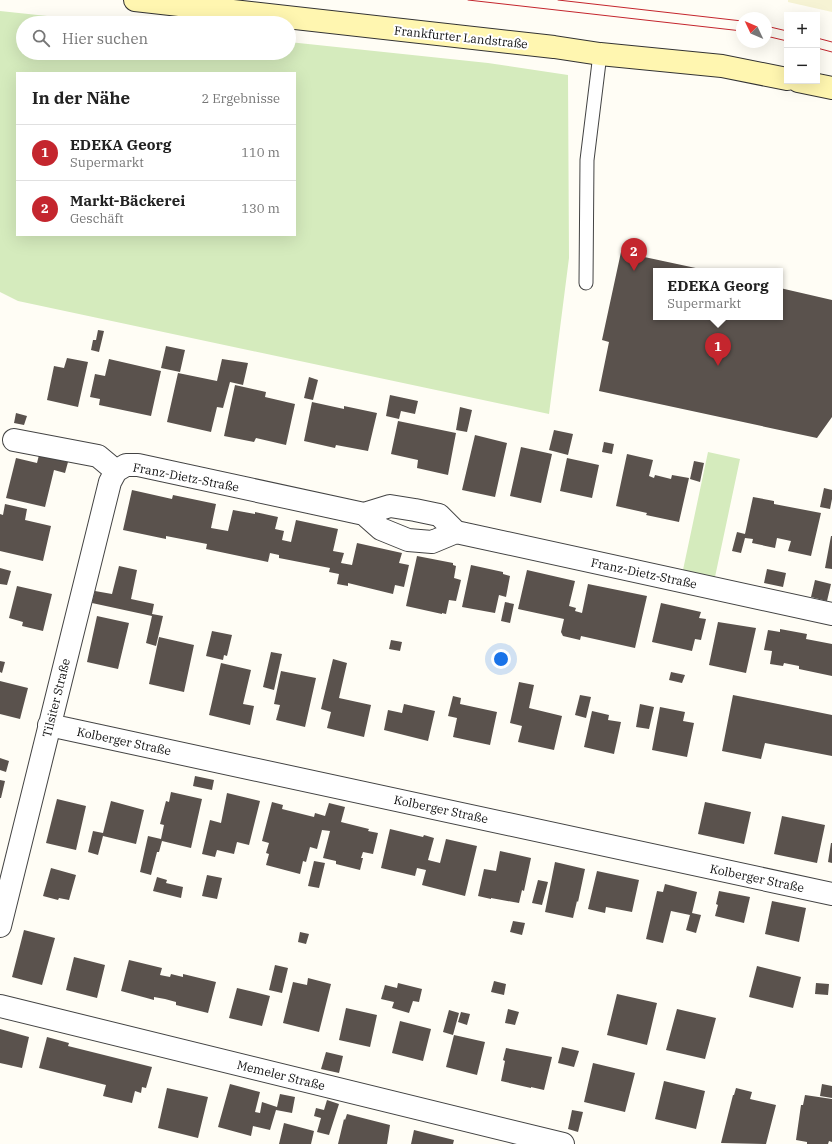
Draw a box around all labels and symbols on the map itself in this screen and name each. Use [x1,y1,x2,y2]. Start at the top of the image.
north arrow [736,12,772,48]
street label: Frankfurter Landstraße [394,23,528,51]
pin: 2 [621,238,647,271]
pin: 1 [705,333,731,366]
street label: Franz-Dietz-Straße [132,459,240,495]
street label: Franz-Dietz-Straße [590,554,698,592]
your location [491,649,511,669]
street label: Tilsiter Straße [39,657,73,739]
street label: Kolberger Straße [76,724,172,758]
street label: Kolberger Straße [393,792,489,826]
street label: Kolberger Straße [709,861,805,895]
street label: Memeler Straße [235,1057,327,1093]

